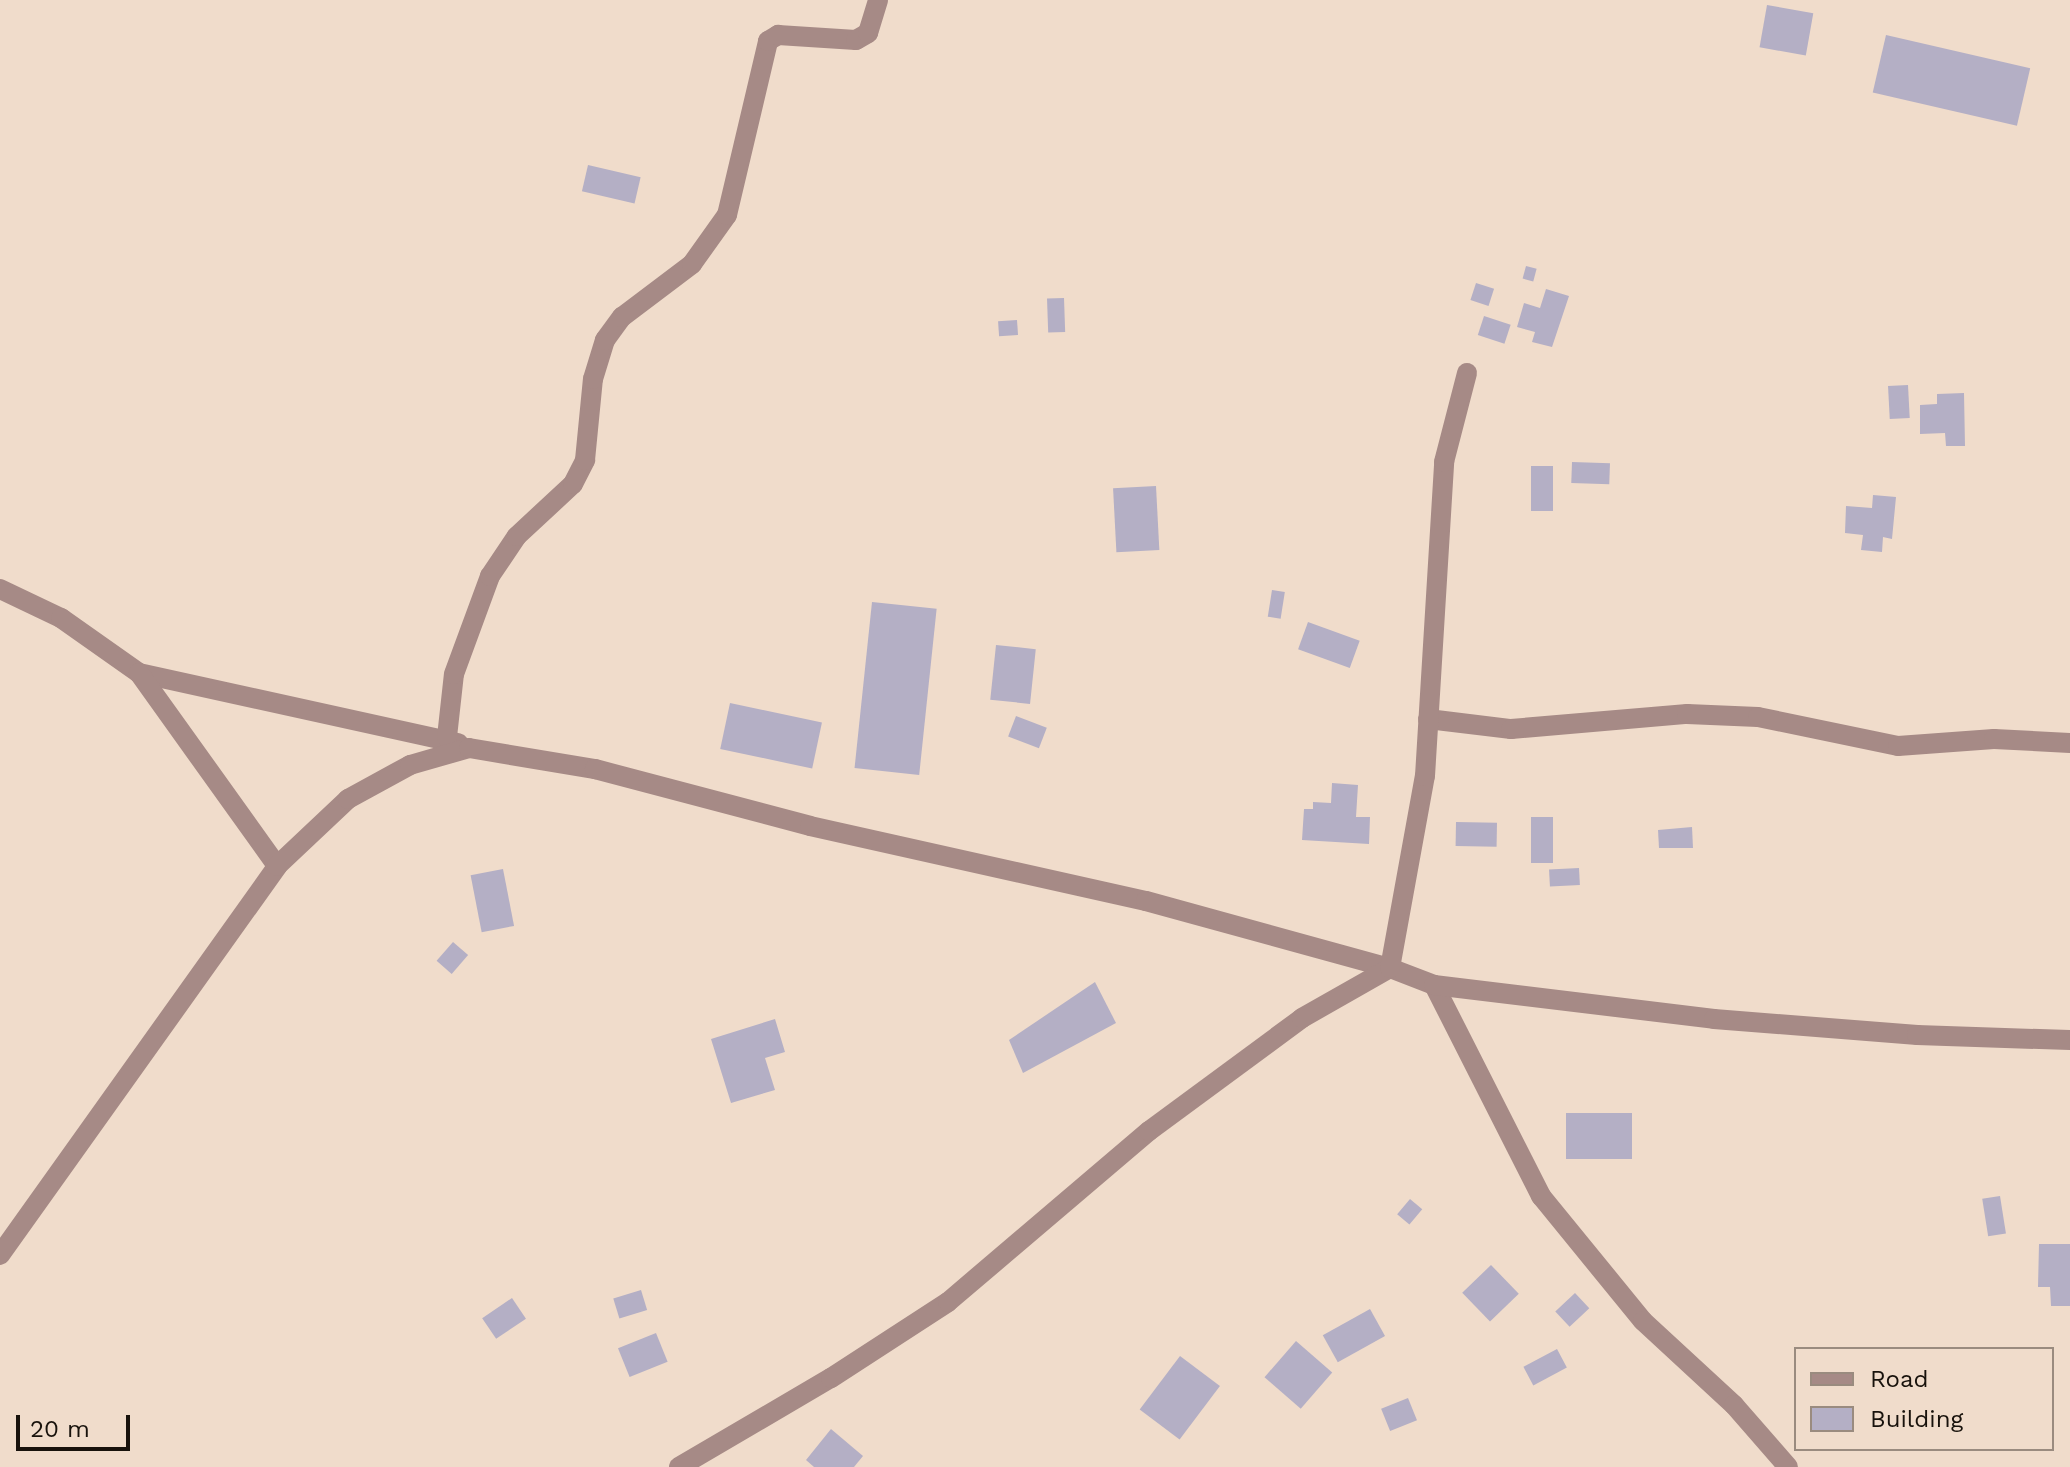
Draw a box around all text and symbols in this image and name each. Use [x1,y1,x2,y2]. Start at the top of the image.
legend [1794,1347,2054,1451]
text: Road [1870,1365,1929,1393]
scale bar [20,1399,134,1449]
text: Building [1870,1405,1963,1433]
text: 20 m [30,1415,90,1443]

